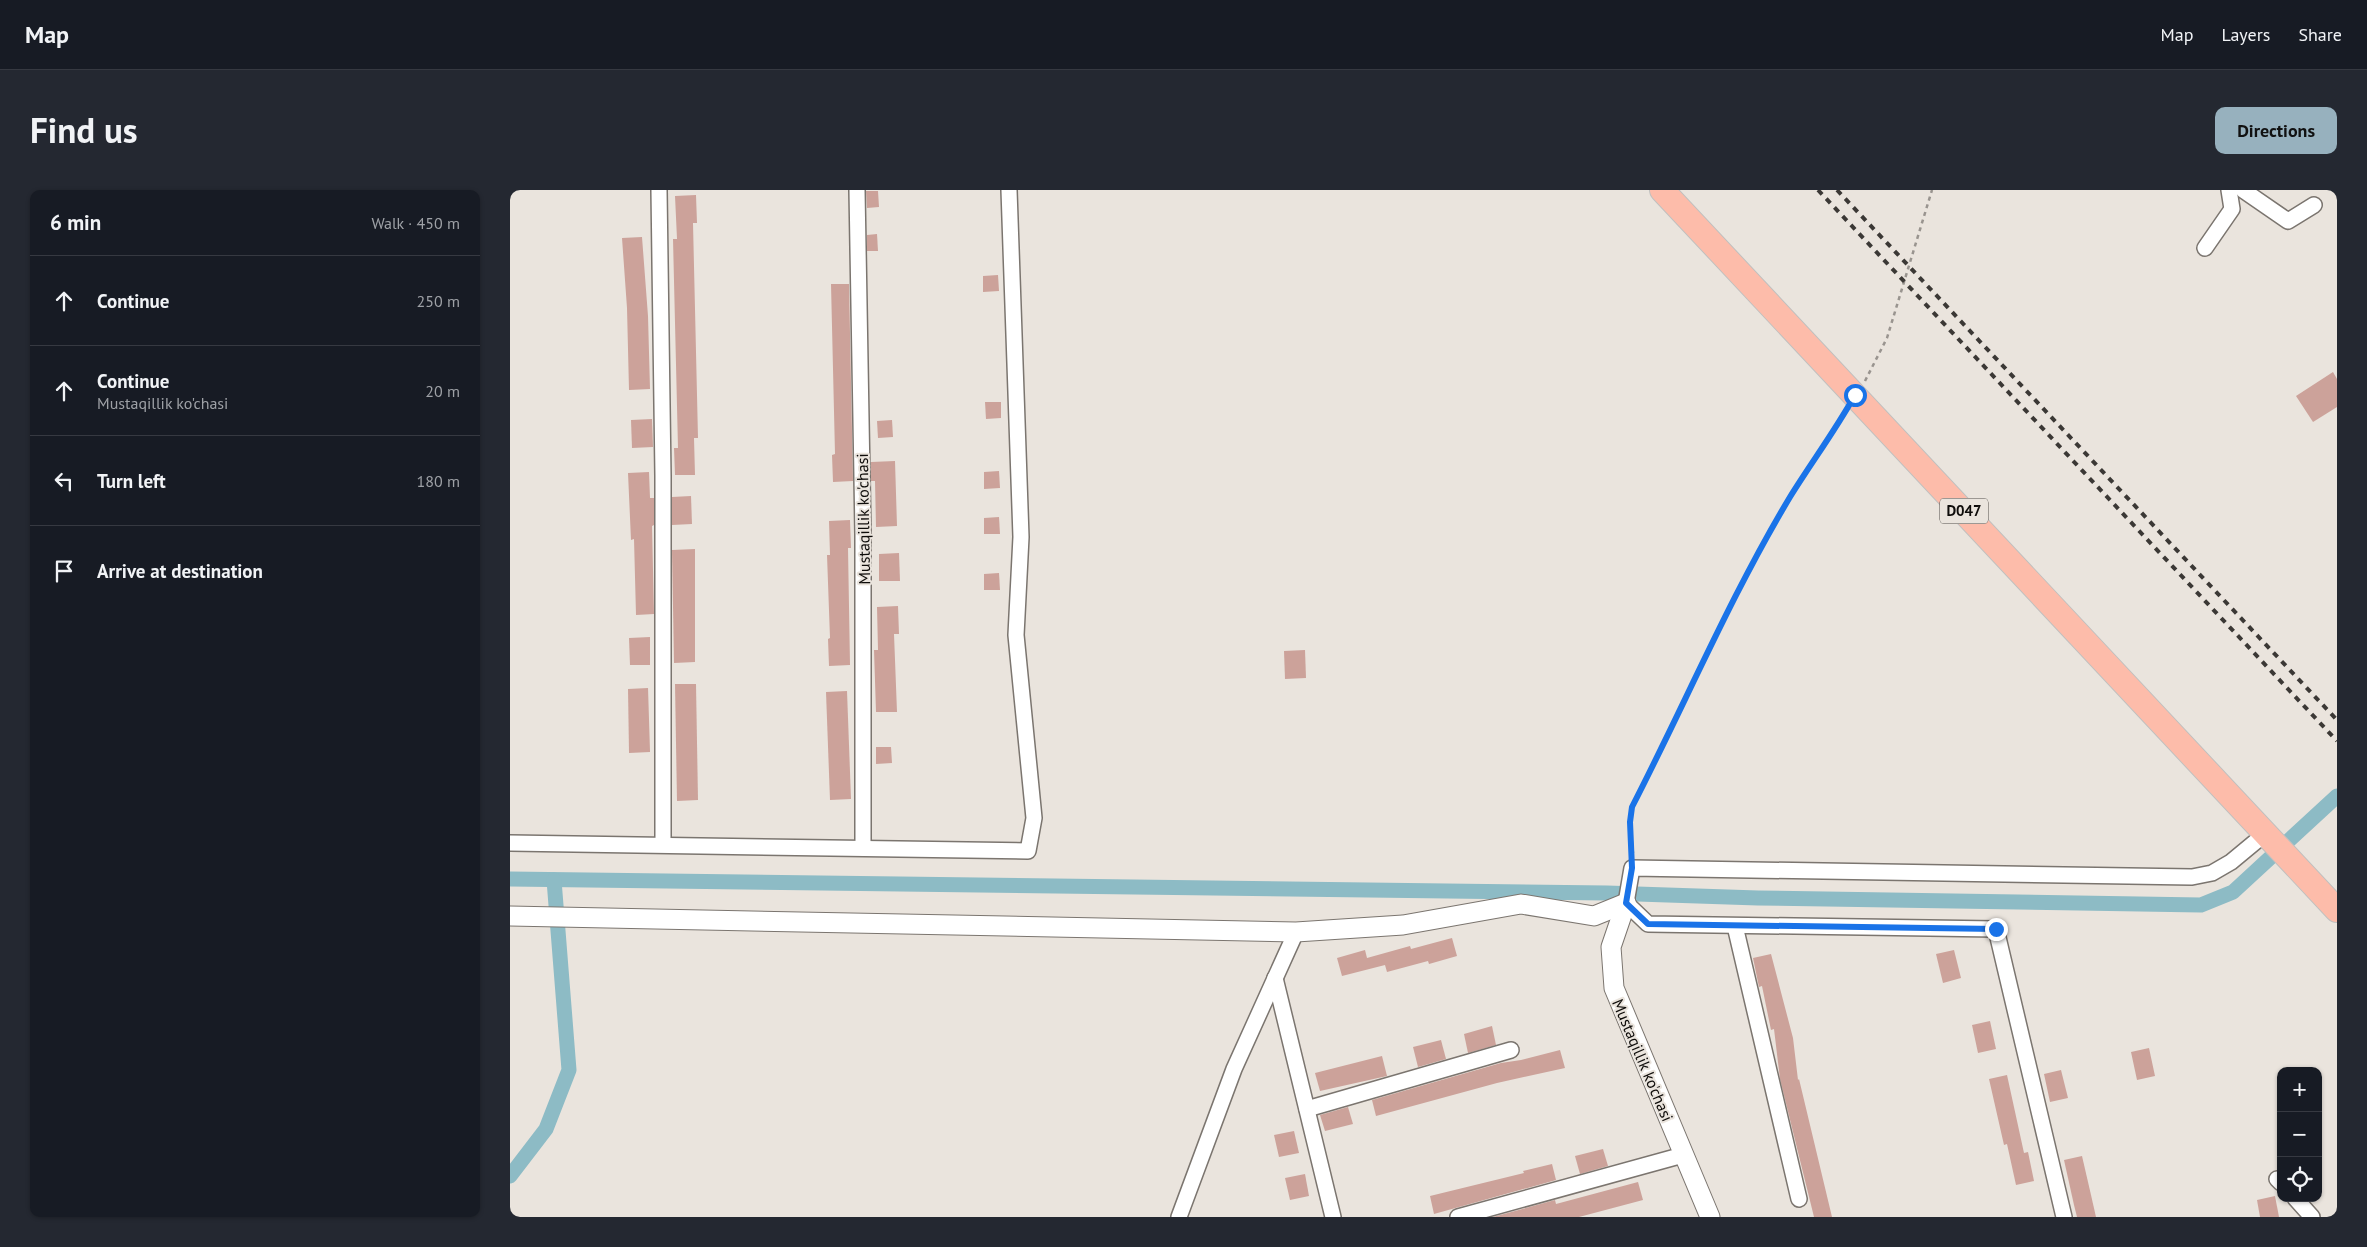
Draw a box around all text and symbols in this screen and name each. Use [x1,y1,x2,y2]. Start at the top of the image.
text: Map [25,19,69,50]
text: Map [2161,23,2193,46]
text: Layers [2221,23,2270,46]
text: Share [2298,23,2342,46]
text: Find us [30,107,138,153]
button: Directions [2215,107,2337,154]
text: 6 min [50,209,101,236]
text: Walk · 450 m [371,213,460,233]
icon: ahead [50,287,78,315]
text: Continue [97,289,169,313]
text: 250 m [417,291,460,311]
text: Continue [97,369,169,393]
icon: ahead [50,377,78,405]
text: 20 m [425,381,460,401]
route start [1844,384,1867,407]
text: Mustaqillik ko'chasi [97,393,228,413]
street label: Mustaqillik ko'chasi [852,453,874,585]
icon: left [50,467,78,495]
text: Turn left [97,469,166,493]
text: 180 m [417,471,460,491]
road number: D047 [1940,498,1988,524]
icon: arrive [50,557,78,585]
text: Arrive at destination [97,559,263,583]
route end [1985,918,2008,941]
street label: Mustaqillik ko'chasi [1608,996,1678,1124]
map controls [2277,1067,2322,1202]
button: + [2277,1067,2322,1112]
button: − [2277,1112,2322,1157]
button: locate [2277,1157,2322,1202]

